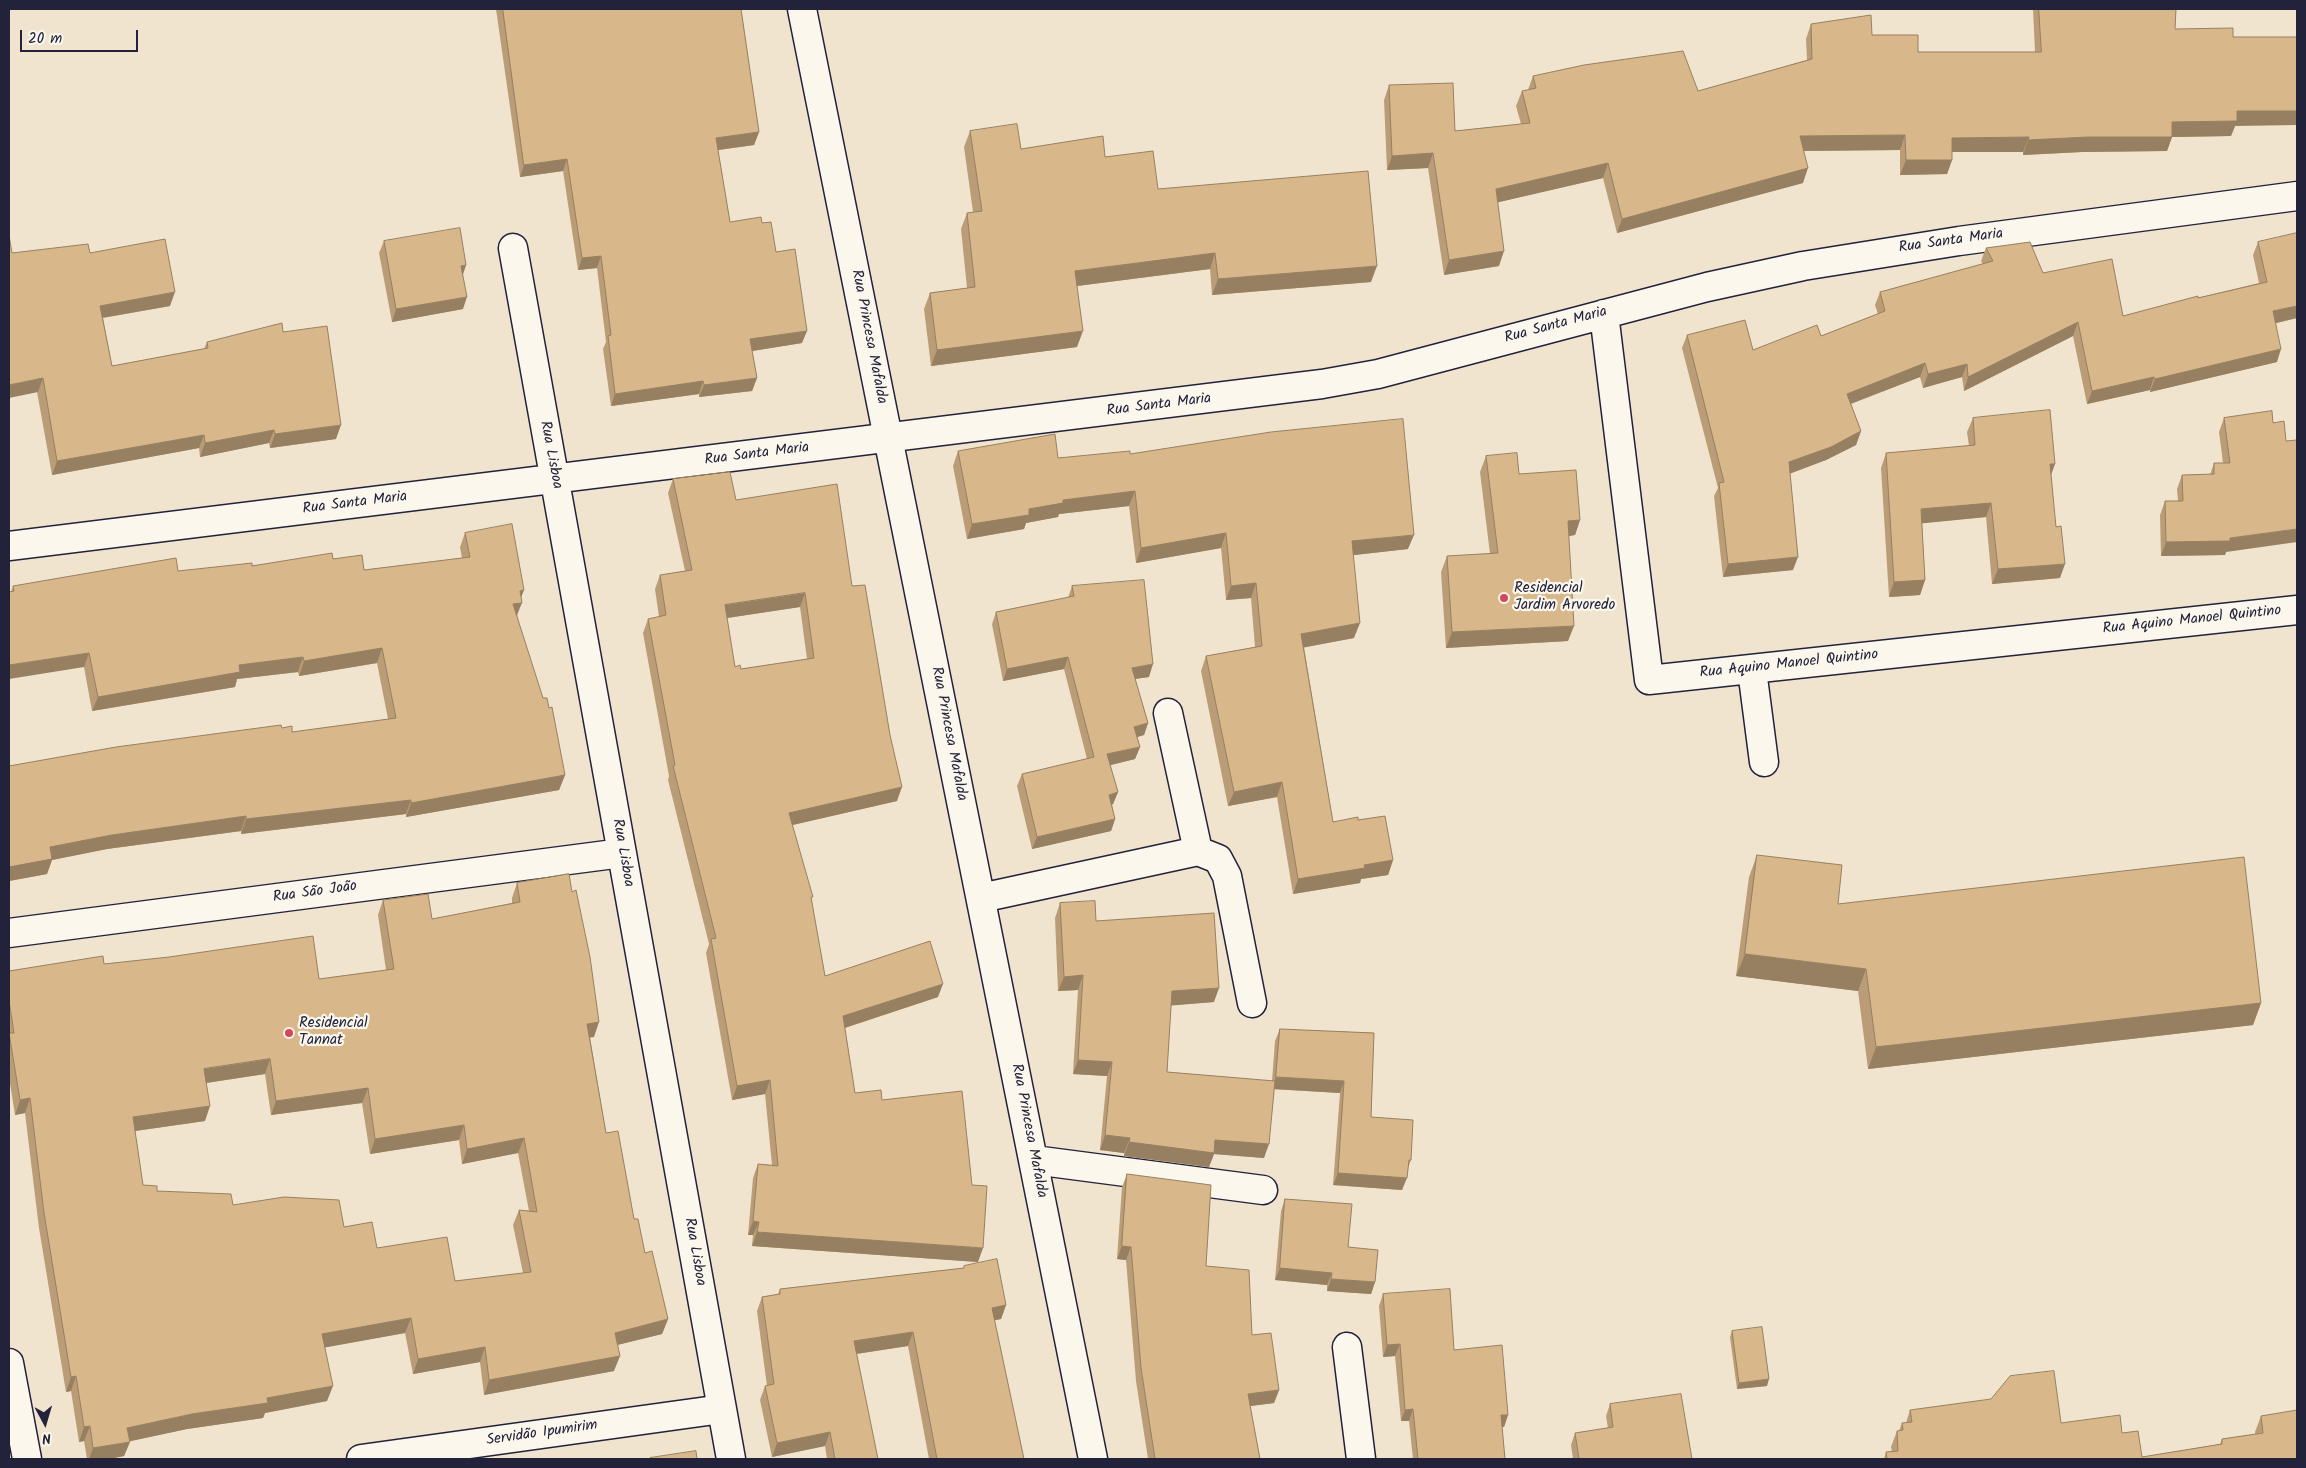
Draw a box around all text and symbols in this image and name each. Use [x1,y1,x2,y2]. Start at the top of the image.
scale bar [22,20,140,52]
text: 20 m [28,27,62,51]
street label: Rua Santa Maria [1898,226,2004,258]
street label: Rua Princesa Mafalda [846,268,890,406]
street label: Rua Santa Maria [1503,304,1609,348]
street label: Rua Santa Maria [1106,391,1212,421]
street label: Rua Lisboa [535,419,565,491]
street label: Rua Santa Maria [704,440,810,470]
street label: Rua Santa Maria [302,489,408,519]
place label: Residencial Jardim Arvoredo [1514,580,1615,615]
marker: Residencial Jardim Arvoredo [1498,592,1510,604]
street label: Rua Aquino Manoel Quintino [2102,603,2282,639]
street label: Rua Aquino Manoel Quintino [1699,647,1879,683]
street label: Rua Princesa Mafalda [926,665,970,803]
street label: Rua Lisboa [607,818,637,888]
street label: Rua São João [272,878,358,908]
place label: Residencial Tannat [299,1015,368,1050]
marker: Residencial Tannat [283,1027,295,1039]
street label: Rua Princesa Mafalda [1006,1062,1050,1200]
street label: Rua Lisboa [679,1217,709,1287]
north arrow [20,1398,70,1448]
street label: Servidão Ipumirim [485,1417,599,1451]
text: N [41,1427,52,1449]

